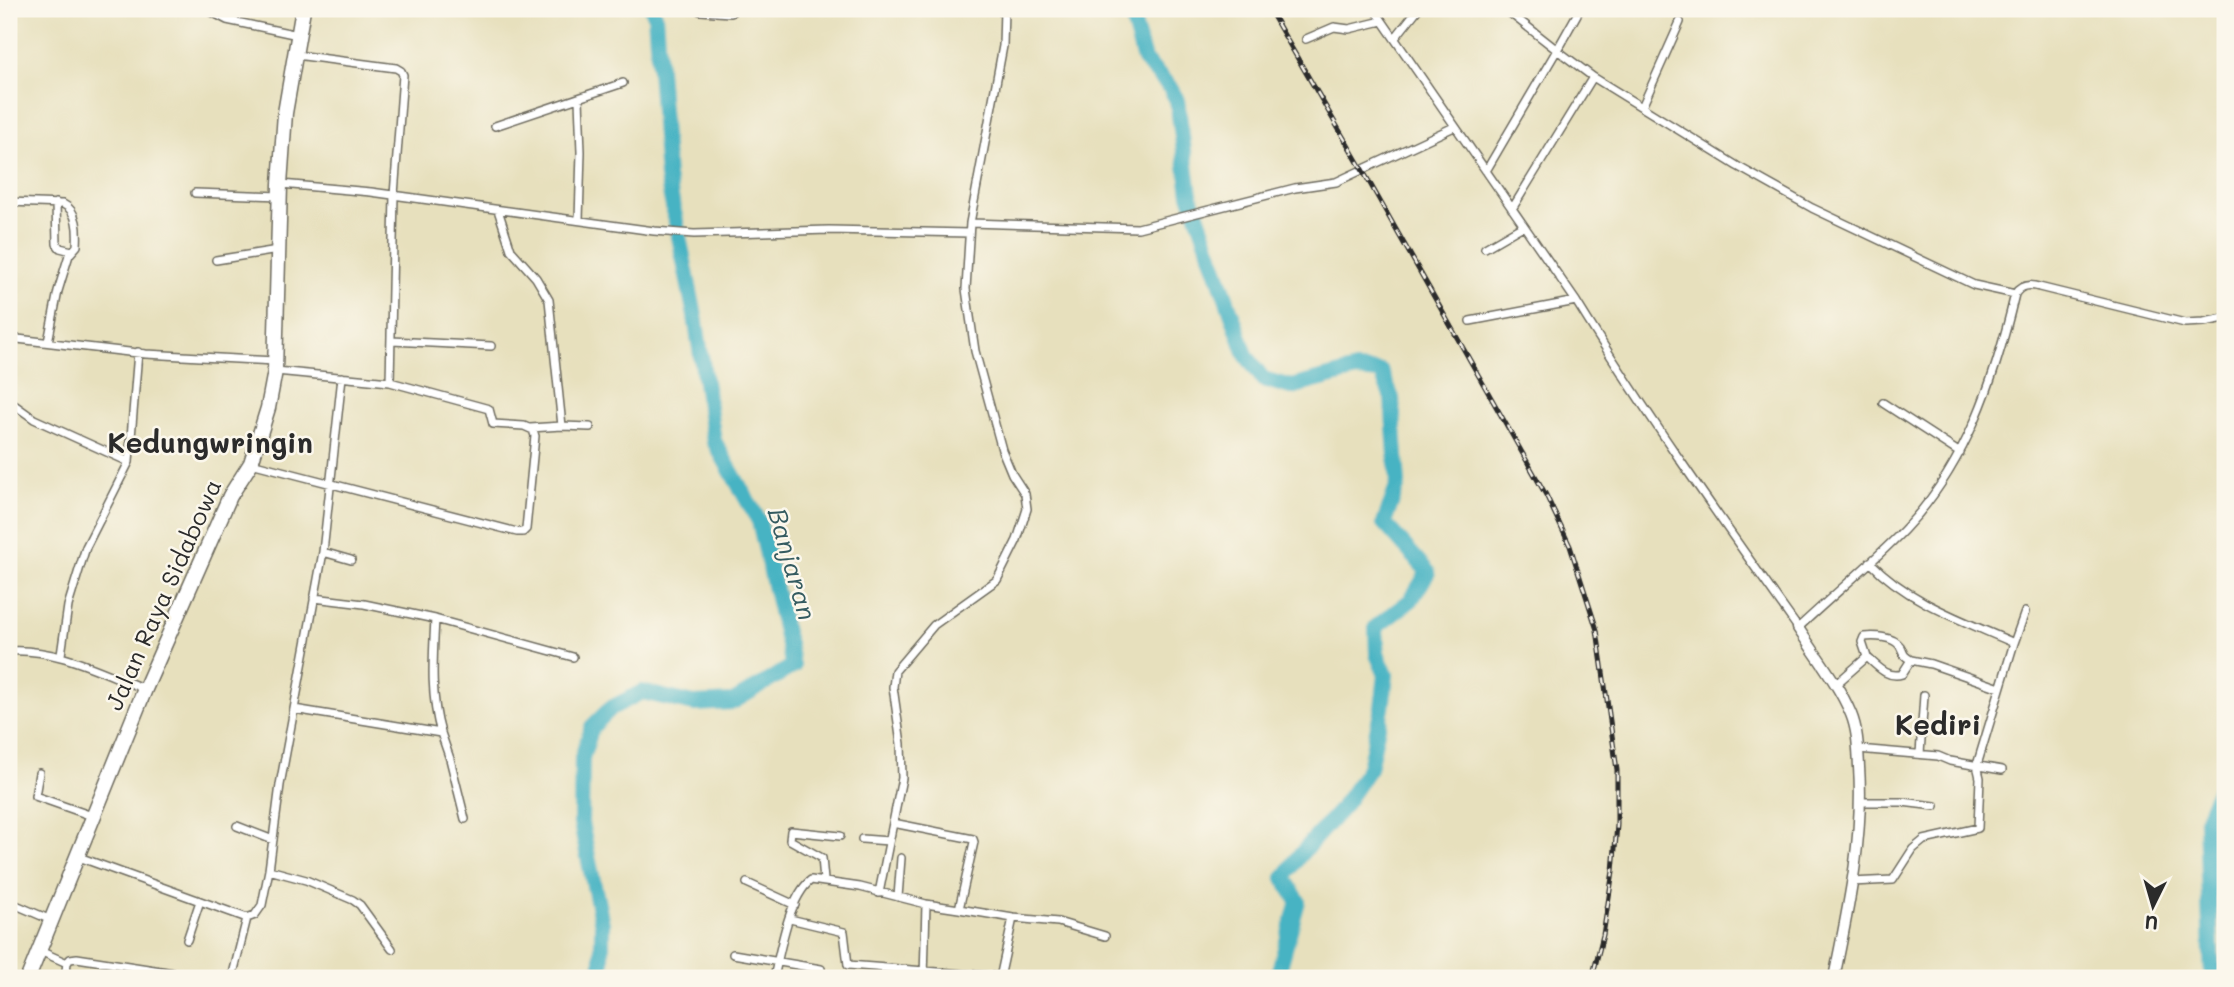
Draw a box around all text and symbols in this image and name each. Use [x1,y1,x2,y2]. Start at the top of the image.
district label: Kedungwringin [107,424,313,460]
street label: Jalan Raya Sidabowa [98,474,228,715]
water label: Banjaran [761,504,825,624]
district label: Kediri [1895,706,1981,742]
north arrow [2118,872,2188,942]
text: U [2144,910,2159,936]

